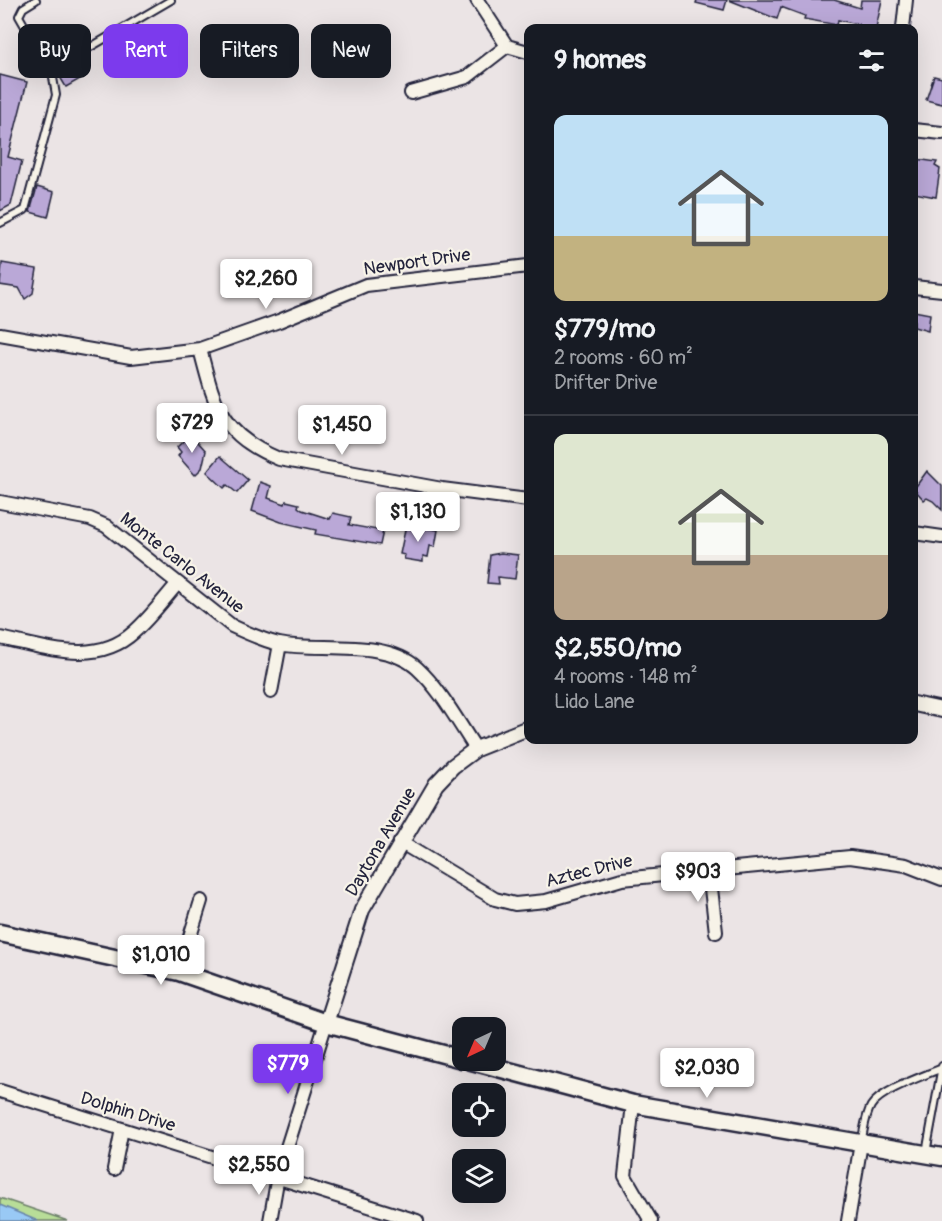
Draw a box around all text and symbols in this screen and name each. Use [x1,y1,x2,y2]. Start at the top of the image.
chip: Buy [18,24,91,78]
chip: Rent [103,24,188,78]
chip: Filters [200,24,299,78]
chip: New [311,24,391,78]
text: 9 homes [554,44,646,76]
icon: filters [855,44,888,77]
icon: home [667,154,775,262]
street label: Newport Drive [362,243,472,281]
pin: $2,260 [217,259,315,310]
text: $2,260 [234,266,298,291]
text: $779/mo [554,313,655,345]
text: 2 rooms · 60 m² [554,345,693,370]
text: Drifter Drive [554,370,657,395]
pin: $729 [156,403,228,454]
pin: $1,450 [293,405,391,456]
text: $729 [171,410,213,435]
text: $1,450 [312,412,372,437]
icon: home [667,473,775,581]
pin: $1,130 [369,492,467,543]
text: $1,130 [390,499,446,524]
street label: Monte Carlo Avenue [115,507,249,619]
text: $2,550/mo [554,632,682,664]
text: 4 rooms · 148 m² [554,664,698,689]
text: Lido Lane [554,689,634,714]
street label: Daytona Avenue [341,783,421,901]
street label: Aztec Drive [543,849,635,893]
pin: $903 [662,852,734,903]
text: $903 [675,859,721,884]
pin: $1,010 [112,935,210,986]
text: $1,010 [132,942,190,967]
north arrow [452,1017,506,1071]
map controls [452,1017,506,1203]
pin: $779 [252,1044,324,1095]
pin: $2,030 [658,1048,756,1099]
text: $779 [267,1051,309,1076]
text: $2,030 [674,1055,740,1080]
button: locate [452,1083,506,1137]
street label: Dolphin Drive [78,1087,178,1137]
pin: $2,550 [210,1145,308,1196]
button: layers [452,1149,506,1203]
text: $2,550 [228,1152,290,1177]

